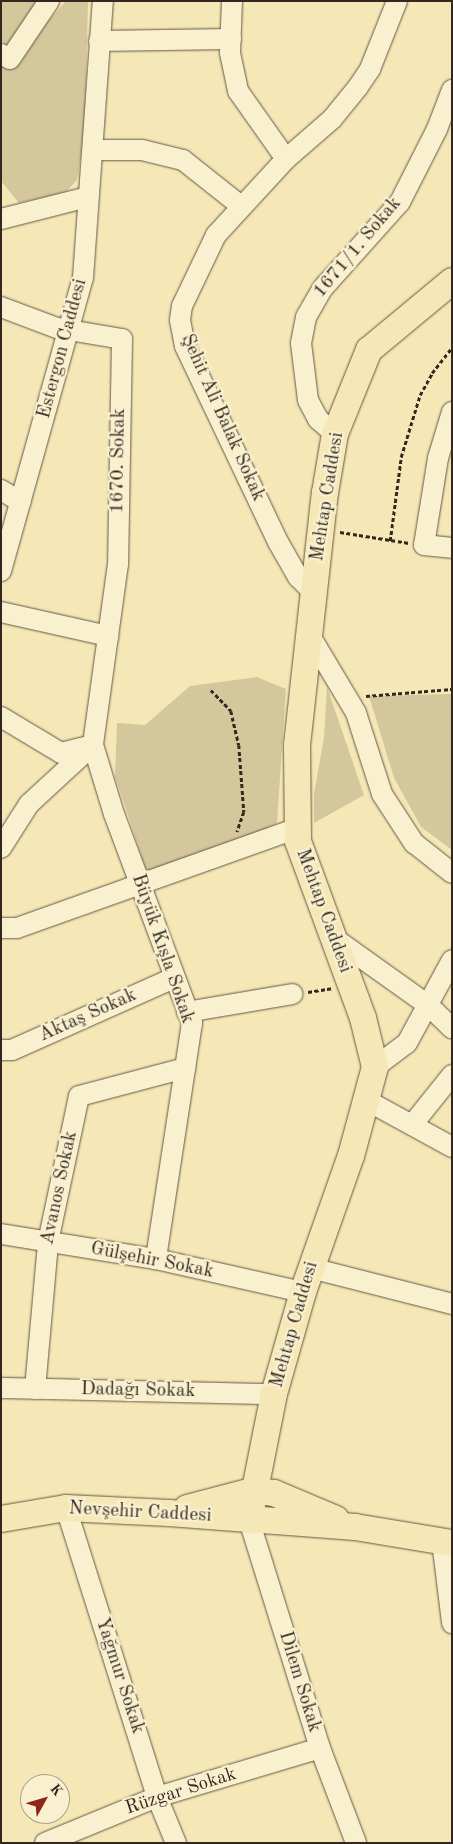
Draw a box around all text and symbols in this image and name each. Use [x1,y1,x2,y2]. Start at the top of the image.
street label: 1671/1. Sokak [309,193,407,303]
street label: Estergon Caddesi [33,277,93,421]
street label: Şehit Ali Balak Sokak [175,331,269,505]
street label: 1670. Sokak [107,408,131,514]
street label: Mehtap Caddesi [307,431,349,563]
street label: Mehtap Caddesi [290,846,356,976]
street label: Büyük Kışla Sokak [126,871,198,1027]
street label: Aktaş Sokak [36,984,140,1048]
street label: Avanos Sokak [37,1129,83,1247]
street label: Gülşehir Sokak [89,1238,215,1284]
street label: Mehtap Caddesi [266,1259,324,1391]
street label: Dadağı Sokak [81,1379,195,1403]
street label: Nevşehir Caddesi [68,1498,212,1528]
street label: Yağmur Sokak [89,1615,149,1737]
street label: Dilem Sokak [273,1629,325,1735]
street label: Rüzgar Sokak [123,1763,239,1821]
north arrow [20,1774,70,1824]
text: K [47,1782,65,1799]

